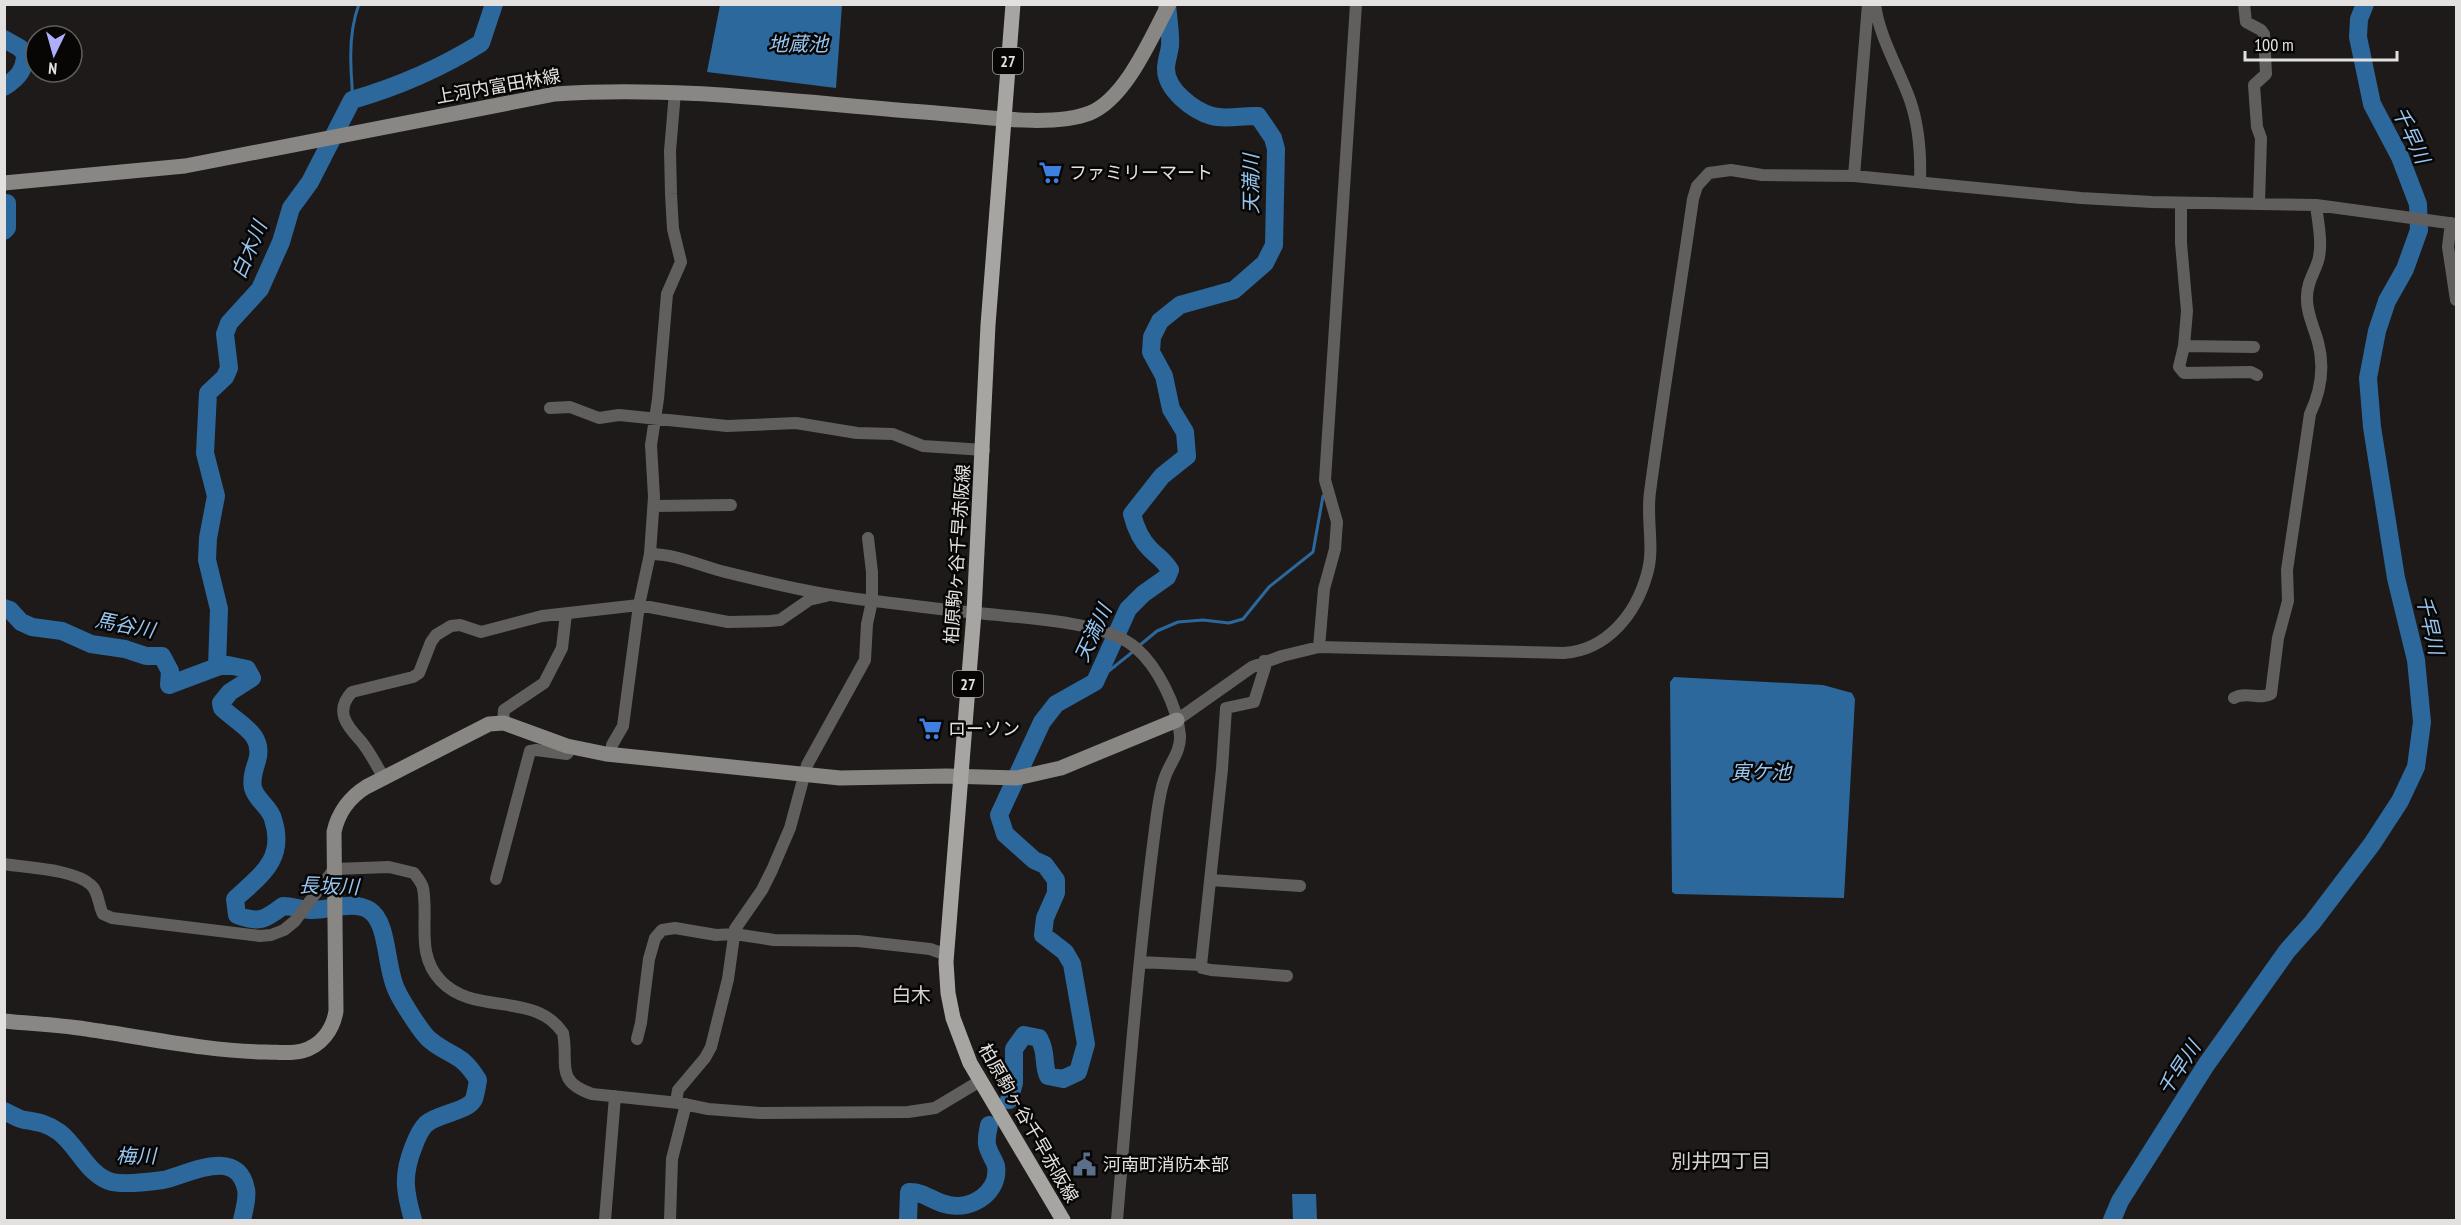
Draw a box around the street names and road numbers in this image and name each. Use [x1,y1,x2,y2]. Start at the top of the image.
road number: 27 [993,48,1023,74]
street label: 上河内富田林線 [434,64,562,108]
street label: 柏原駒ヶ谷千早赤阪線 [939,463,975,645]
road number: 27 [953,671,983,697]
street label: 柏原駒ヶ谷千早赤阪線 [974,1039,1084,1207]

